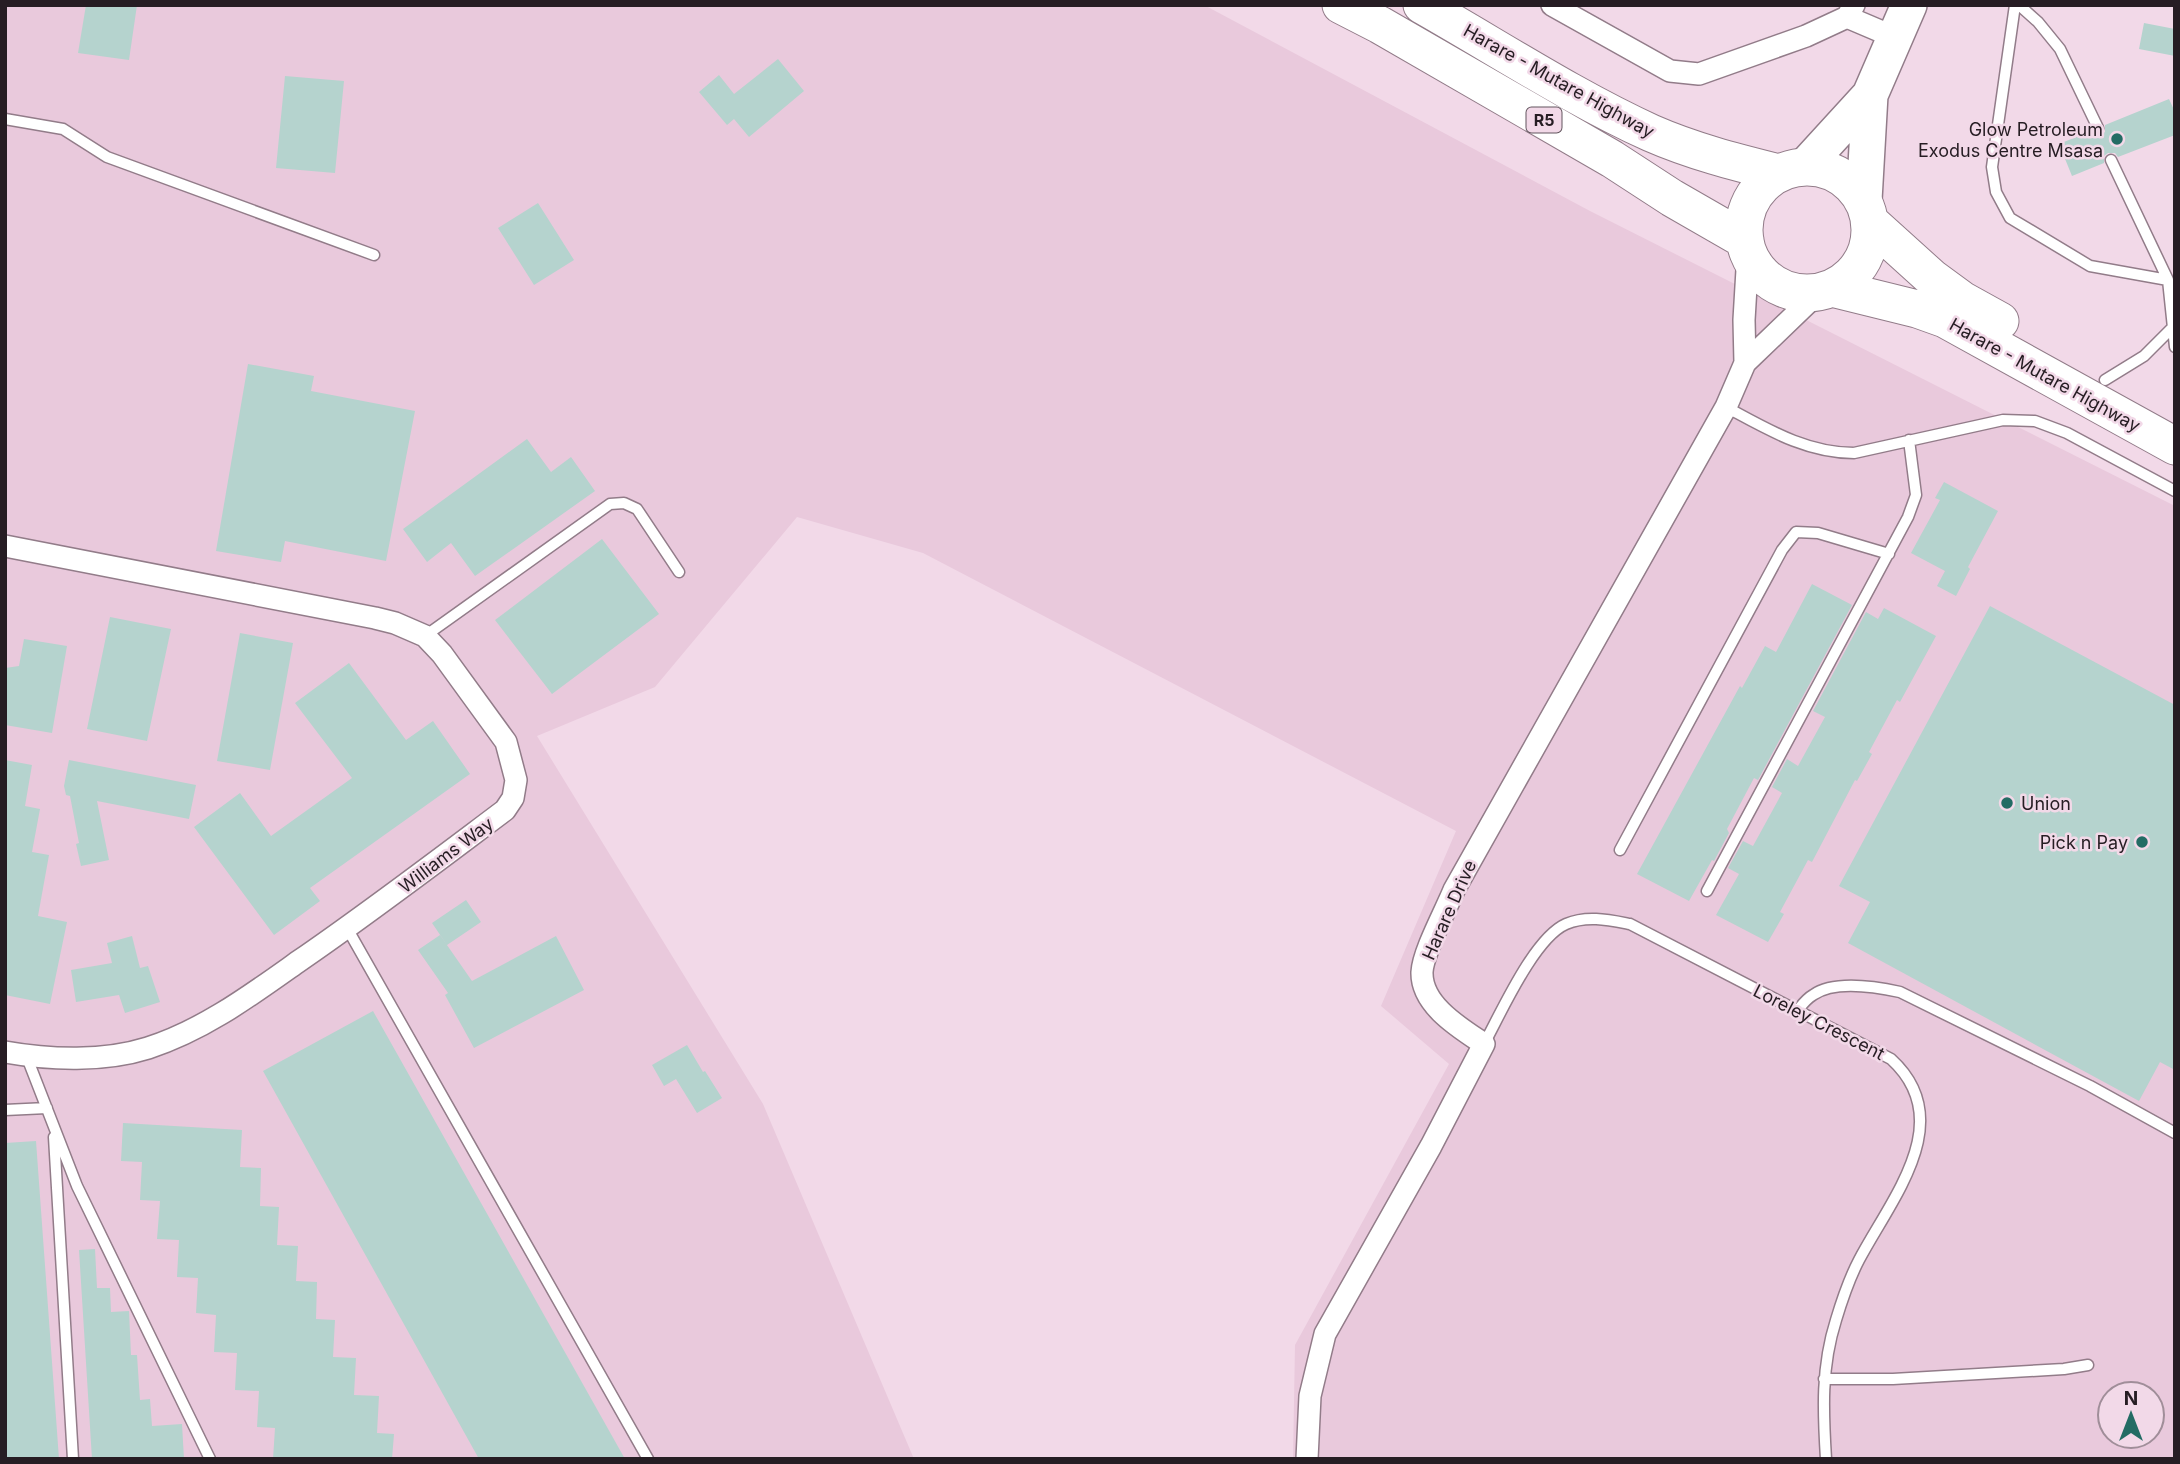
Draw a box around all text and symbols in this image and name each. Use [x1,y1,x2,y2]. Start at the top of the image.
street label: Harare - Mutare Highway [1460,20,1658,142]
road number: R5 [1526,108,1562,132]
place label: Glow Petroleum Exodus Centre Msasa [1918,119,2103,161]
marker: Glow Petroleum Exodus Centre Msasa [2109,131,2125,147]
street label: Harare - Mutare Highway [1946,314,2144,436]
place label: Union [2021,793,2071,814]
marker: Union [1999,795,2015,811]
street label: Williams Way [395,813,497,897]
place label: Pick n Pay [2040,832,2128,853]
marker: Pick n Pay [2134,834,2150,850]
street label: Harare Drive [1418,857,1480,963]
street label: Loreley Crescent [1750,980,1888,1064]
north arrow [2096,1380,2166,1450]
text: N [2124,1387,2138,1410]

